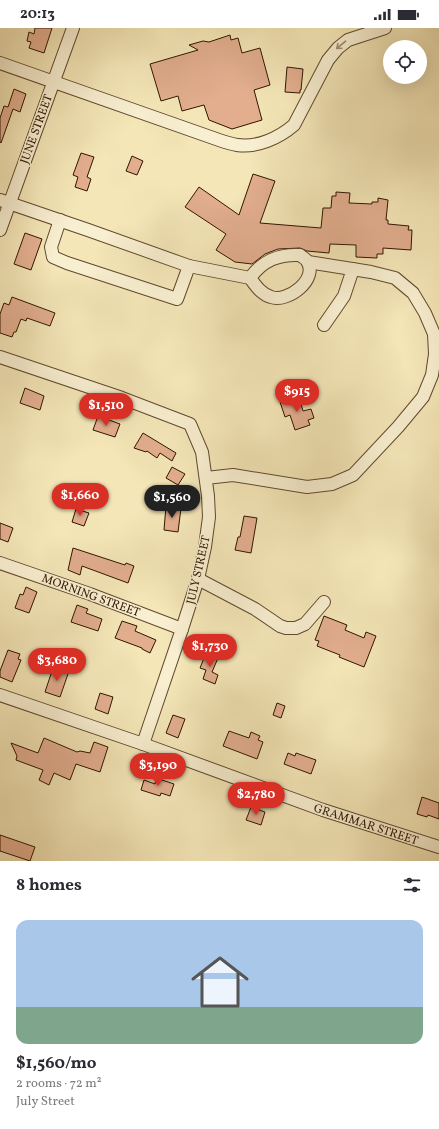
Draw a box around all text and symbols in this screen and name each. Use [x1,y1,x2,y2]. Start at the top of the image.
text: 20:13 [20,4,55,25]
map controls [383,40,427,84]
button: locate [383,40,427,84]
one-way arrow [336,41,347,50]
street label: JUNE STREET [17,92,57,166]
pin: $915 [273,379,321,413]
text: $915 [284,383,310,401]
pin: $1,510 [73,393,139,427]
text: $1,510 [88,397,124,415]
pin: $1,660 [47,483,113,517]
pin: $1,560 [139,485,205,519]
text: $1,660 [61,487,99,505]
text: $1,560 [153,489,191,507]
street label: JULY STREET [183,534,215,606]
street label: MORNING STREET [39,571,142,621]
pin: $1,730 [177,634,243,668]
text: $1,730 [192,638,228,656]
pin: $3,680 [24,648,90,682]
text: $3,680 [37,652,77,670]
pin: $3,190 [125,753,191,787]
text: $3,190 [139,757,177,775]
pin: $2,780 [223,782,289,816]
text: $2,780 [237,786,275,804]
street label: GRAMMAR STREET [311,800,420,849]
text: 8 homes [16,874,82,897]
icon: filters [401,874,423,896]
icon: home [184,946,256,1018]
text: $1,560/mo [16,1052,96,1075]
text: 2 rooms · 72 m² [16,1075,102,1093]
text: July Street [16,1093,75,1111]

